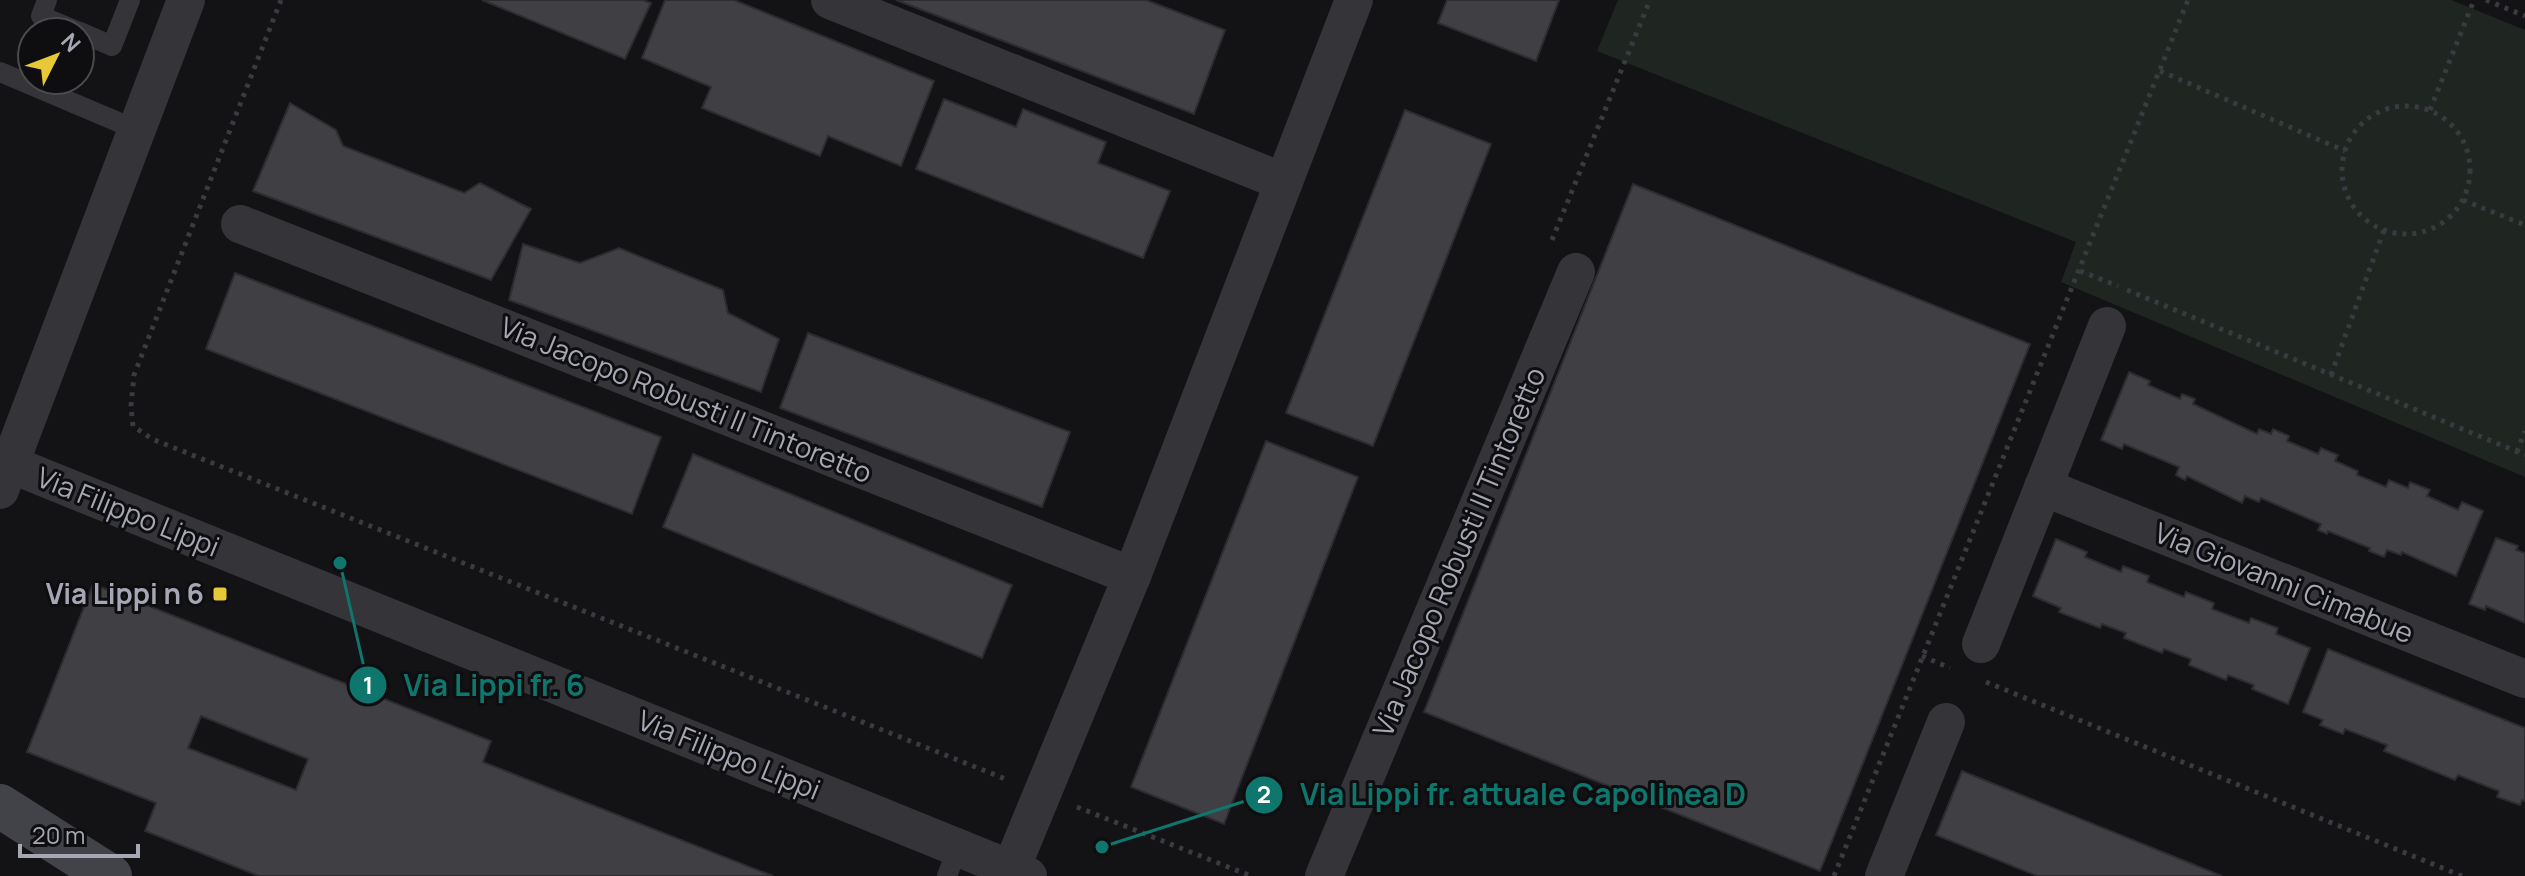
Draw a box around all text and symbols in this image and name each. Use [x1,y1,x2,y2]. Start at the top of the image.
north arrow [16,16,96,96]
text: N [54,27,87,59]
street label: Via Jacopo Robusti Il Tintoretto [495,307,878,491]
street label: Via Jacopo Robusti Il Tintoretto [1363,361,1553,742]
street label: Via Filippo Lippi [32,457,225,565]
street label: Via Giovanni Cimabue [2149,513,2419,651]
place label: Via Lippi n 6 [46,574,204,612]
marker: Via Lippi n 6 [211,585,229,603]
callout: Via Lippi fr. 6 [348,658,601,712]
text: Via Lippi fr. 6 [404,664,584,705]
text: 1 [363,668,373,701]
street label: Via Filippo Lippi [633,700,826,808]
callout: Via Lippi fr. attuale Capolinea D [1244,768,1762,822]
text: Via Lippi fr. attuale Capolinea D [1300,773,1746,814]
text: 2 [1257,777,1271,810]
scale bar [20,808,138,858]
text: 20 m [32,818,85,851]

